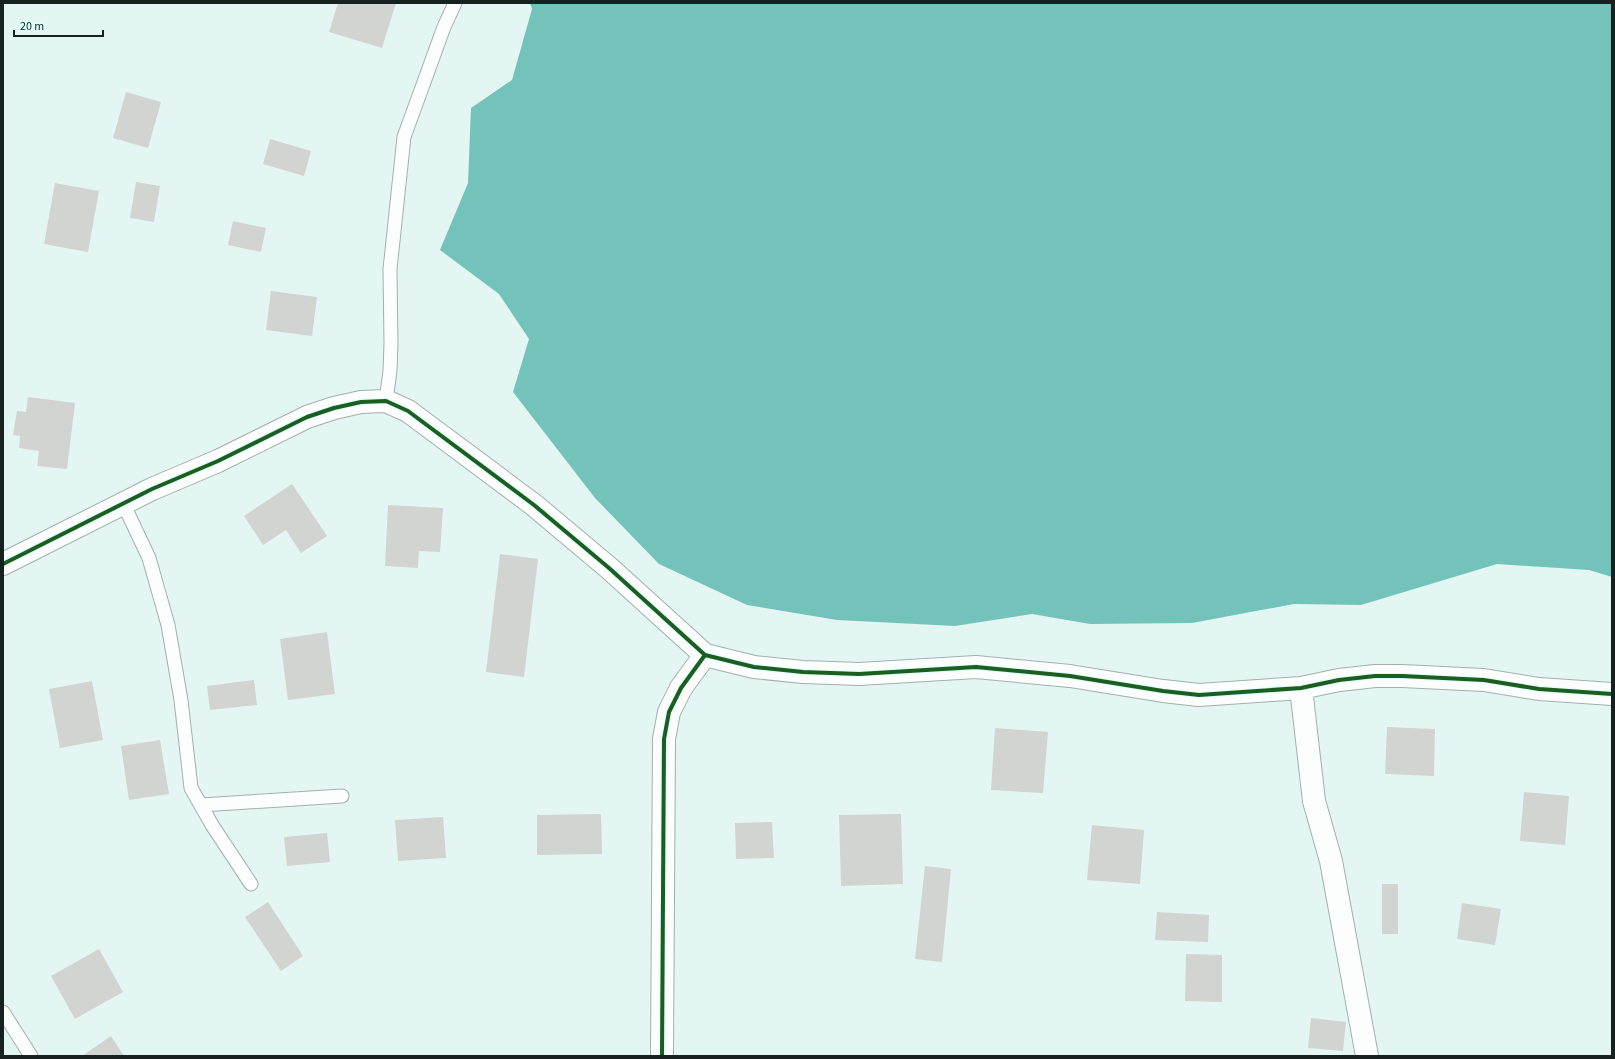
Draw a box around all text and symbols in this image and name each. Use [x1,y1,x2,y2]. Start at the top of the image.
scale bar [14,12,103,38]
text: 20 m [20,18,44,35]

